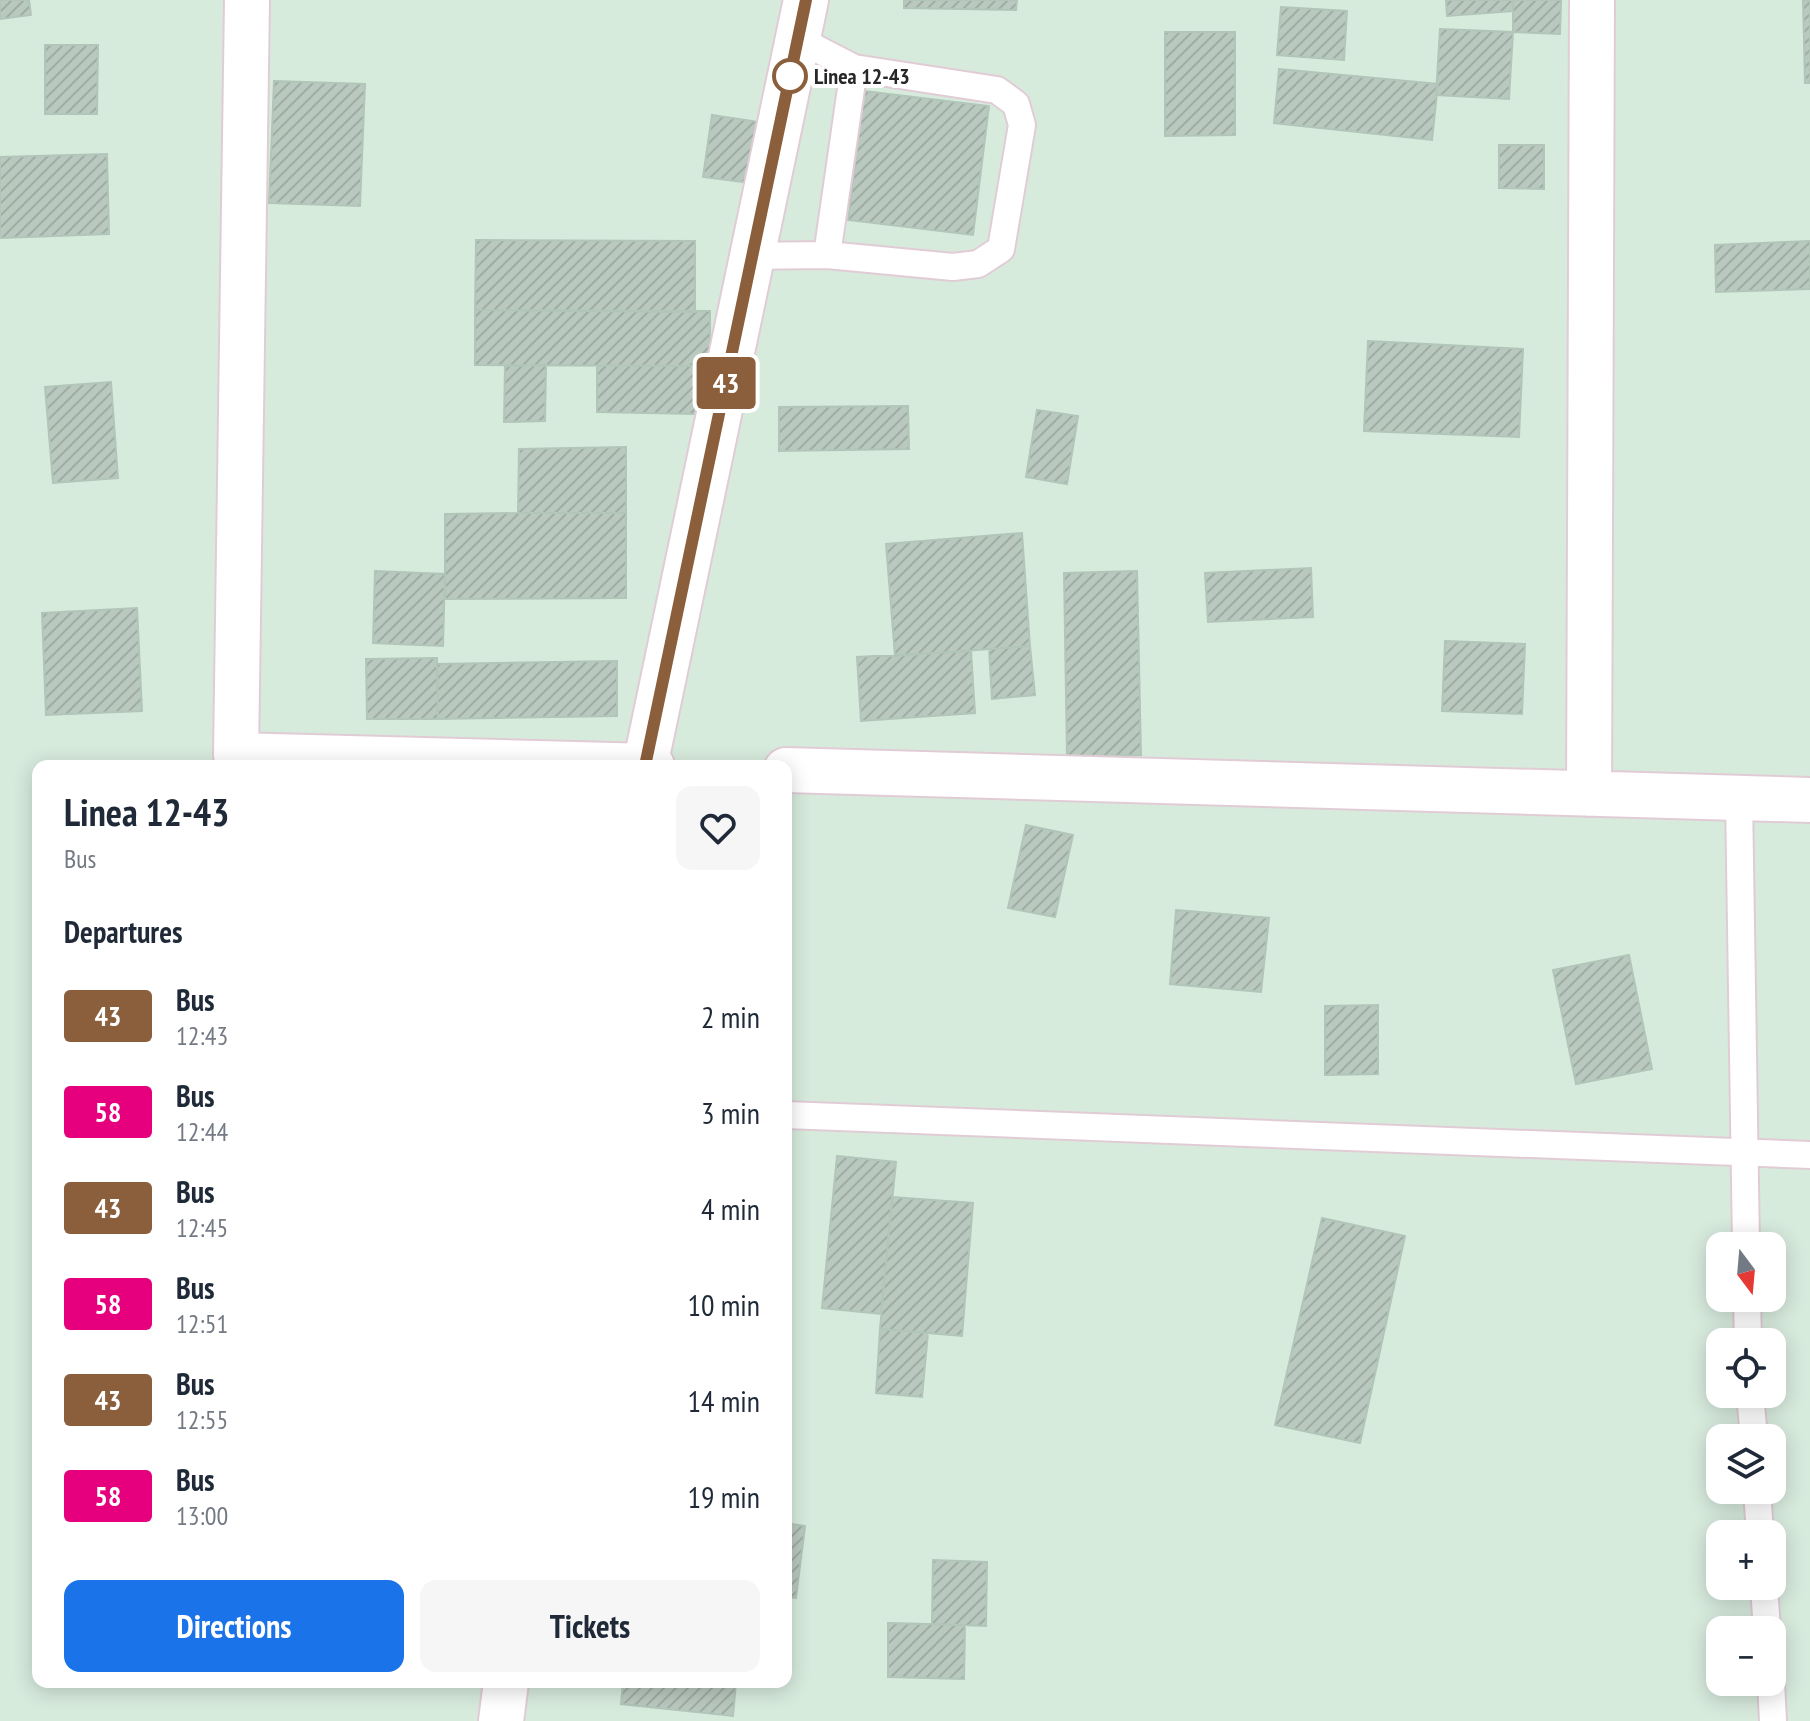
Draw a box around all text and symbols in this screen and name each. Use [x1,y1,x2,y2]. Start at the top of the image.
marker: Linea 12-43 [773,59,807,93]
place label: Linea 12-43 [814,62,910,90]
line badge: 43 [690,357,762,409]
text: 43 [713,364,739,401]
button: heart [676,786,760,870]
text: Linea 12-43 [64,787,229,836]
text: Bus [64,842,96,875]
text: Departures [64,912,182,951]
text: Bus [176,980,215,1019]
text: 43 [95,997,121,1034]
text: 2 min [701,997,760,1036]
text: 12:43 [176,1019,228,1052]
text: Bus [176,1076,215,1115]
text: 58 [95,1093,121,1130]
text: 3 min [701,1093,760,1132]
text: 12:44 [176,1115,228,1148]
text: Bus [176,1172,215,1211]
text: 43 [95,1189,121,1226]
text: 4 min [701,1189,760,1228]
text: 12:45 [176,1211,228,1244]
north arrow [1706,1232,1786,1312]
map controls [1706,1232,1786,1696]
text: Bus [176,1268,215,1307]
text: 58 [95,1285,121,1322]
text: 10 min [687,1285,760,1324]
text: 12:51 [176,1307,228,1340]
button: locate [1706,1328,1786,1408]
text: Bus [176,1364,215,1403]
text: 43 [95,1381,121,1418]
text: 14 min [687,1381,760,1420]
text: 12:55 [176,1403,228,1436]
button: layers [1706,1424,1786,1504]
text: Bus [176,1460,215,1499]
text: 58 [95,1477,121,1514]
text: 19 min [687,1477,760,1516]
text: 13:00 [176,1499,228,1532]
button: + [1706,1520,1786,1600]
button: Directions [64,1580,404,1672]
button: Tickets [420,1580,760,1672]
button: − [1706,1616,1786,1696]

